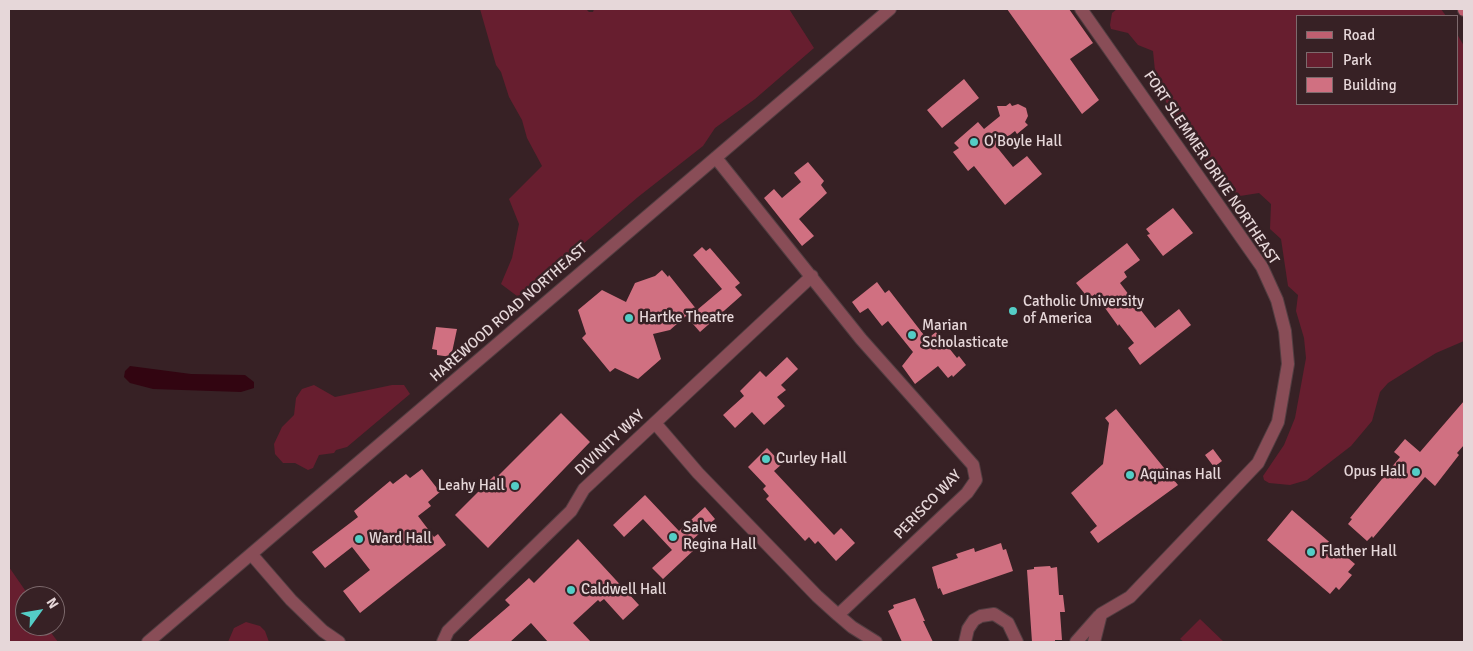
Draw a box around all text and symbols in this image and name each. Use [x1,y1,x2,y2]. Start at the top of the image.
legend [1296,15,1458,105]
text: Road [1343,26,1375,44]
text: Park [1343,51,1372,69]
street label: FORT SLEMMER DRIVE NORTHEAST [1139,68,1283,268]
text: Building [1343,76,1397,94]
place label: O'Boyle Hall [984,133,1062,151]
marker: O'Boyle Hall [968,136,980,148]
street label: HAREWOOD ROAD NORTHEAST [427,240,591,386]
place label: Catholic University of America [1023,293,1144,328]
marker: Catholic University of America [1007,305,1019,317]
place label: Hartke Theatre [639,309,734,327]
marker: Hartke Theatre [623,312,635,324]
place label: Marian Scholasticate [922,317,1009,352]
marker: Marian Scholasticate [906,329,918,341]
street label: DIVINITY WAY [572,406,648,480]
place label: Curley Hall [776,450,847,468]
marker: Curley Hall [760,453,772,465]
place label: Opus Hall [1344,463,1406,481]
place label: Aquinas Hall [1140,466,1221,484]
marker: Opus Hall [1410,466,1422,478]
street label: PERISCO WAY [891,467,965,543]
marker: Aquinas Hall [1124,469,1136,481]
place label: Leahy Hall [438,477,505,495]
marker: Leahy Hall [509,480,521,492]
place label: Salve Regina Hall [683,519,757,554]
place label: Ward Hall [369,530,432,548]
marker: Salve Regina Hall [667,531,679,543]
marker: Ward Hall [353,533,365,545]
place label: Flather Hall [1321,543,1397,561]
marker: Flather Hall [1305,546,1317,558]
place label: Caldwell Hall [581,581,666,599]
marker: Caldwell Hall [565,584,577,596]
north arrow [15,586,65,636]
text: N [43,595,62,612]

